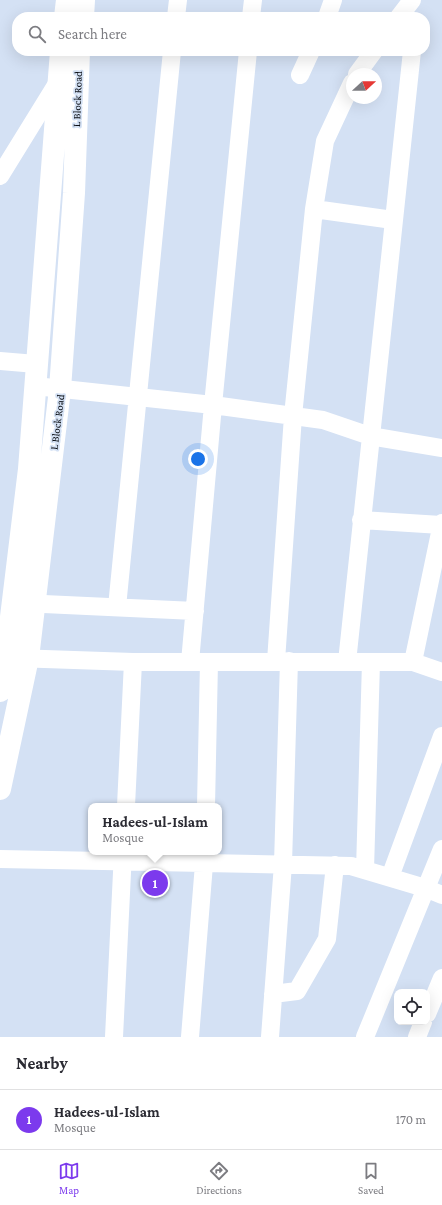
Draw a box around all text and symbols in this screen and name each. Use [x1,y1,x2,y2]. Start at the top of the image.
search box [12,12,430,56]
icon: search [26,23,48,45]
text: Search here [58,26,127,42]
north arrow [346,68,382,104]
street label: L Block Road [70,71,84,127]
street label: L Block Road [48,393,66,451]
your location [188,449,208,469]
popup [88,803,222,855]
text: Hadees-ul-Islam [102,814,208,830]
text: Mosque [102,830,144,845]
pin: 1 [142,868,168,898]
map controls [394,989,430,1025]
button: locate [394,989,430,1025]
text: Nearby [16,1054,68,1073]
text: Hadees-ul-Islam [54,1104,160,1120]
text: 1 [27,1112,31,1127]
text: 170 m [396,1112,426,1127]
text: Mosque [54,1120,96,1135]
tab: Map [58,1160,80,1196]
tab: Directions [196,1160,242,1196]
tab: Saved [358,1160,384,1196]

